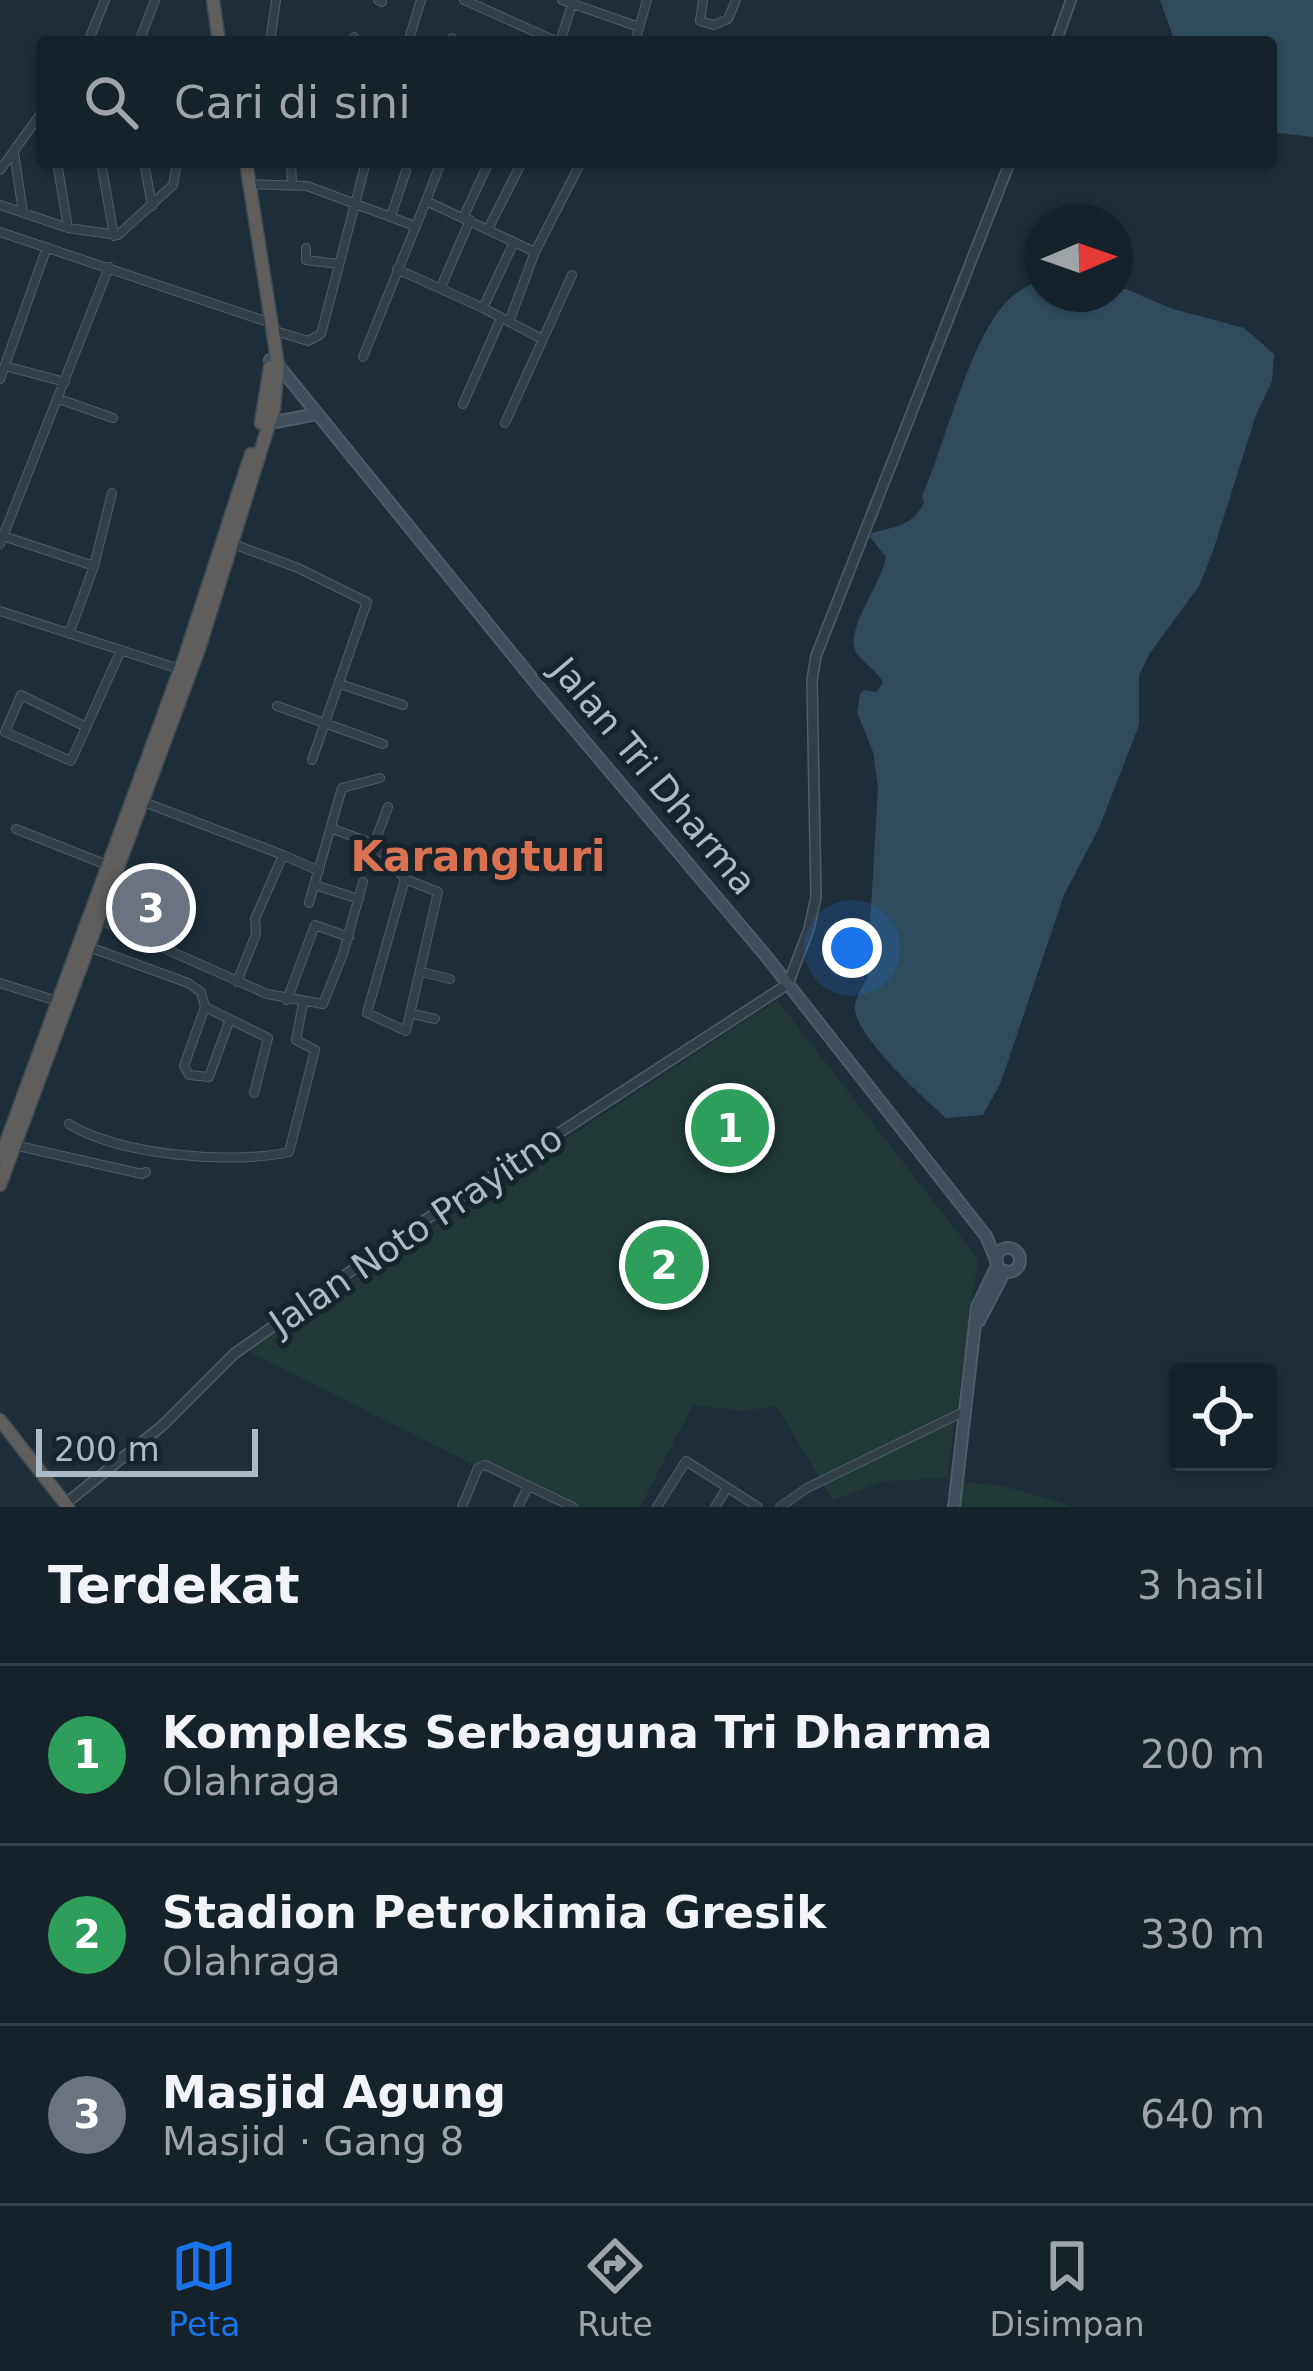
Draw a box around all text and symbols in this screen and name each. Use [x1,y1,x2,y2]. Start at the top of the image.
search box [36,36,1277,168]
icon: search [78,69,144,135]
text: Cari di sini [174,76,411,129]
north arrow [1025,204,1133,312]
street label: Jalan Tri Dharma [542,648,765,902]
district label: Karangturi [351,832,606,881]
pin: 3 [112,863,190,953]
your location [822,918,882,978]
pin: 1 [691,1083,769,1173]
street label: Jalan Noto Prayitno [260,1117,570,1344]
pin: 2 [625,1220,703,1310]
map controls [1169,1363,1277,1471]
button: locate [1169,1363,1277,1471]
scale bar [36,1423,258,1476]
text: 200 m [54,1430,160,1469]
text: Terdekat [48,1556,300,1615]
text: 3 hasil [1137,1563,1265,1608]
text: Kompleks Serbaguna Tri Dharma [162,1706,993,1759]
text: 1 [73,1732,101,1777]
text: 200 m [1140,1732,1265,1777]
text: Olahraga [162,1759,341,1804]
text: Stadion Petrokimia Gresik [162,1886,826,1939]
text: 2 [73,1912,101,1957]
text: 330 m [1140,1912,1265,1957]
text: Olahraga [162,1939,341,1984]
text: Masjid Agung [162,2066,506,2119]
text: 3 [73,2092,101,2137]
text: 640 m [1140,2092,1265,2137]
text: Masjid · Gang 8 [162,2119,464,2164]
tab: Peta [168,2233,241,2344]
tab: Rute [577,2233,653,2344]
tab: Disimpan [989,2233,1145,2344]

